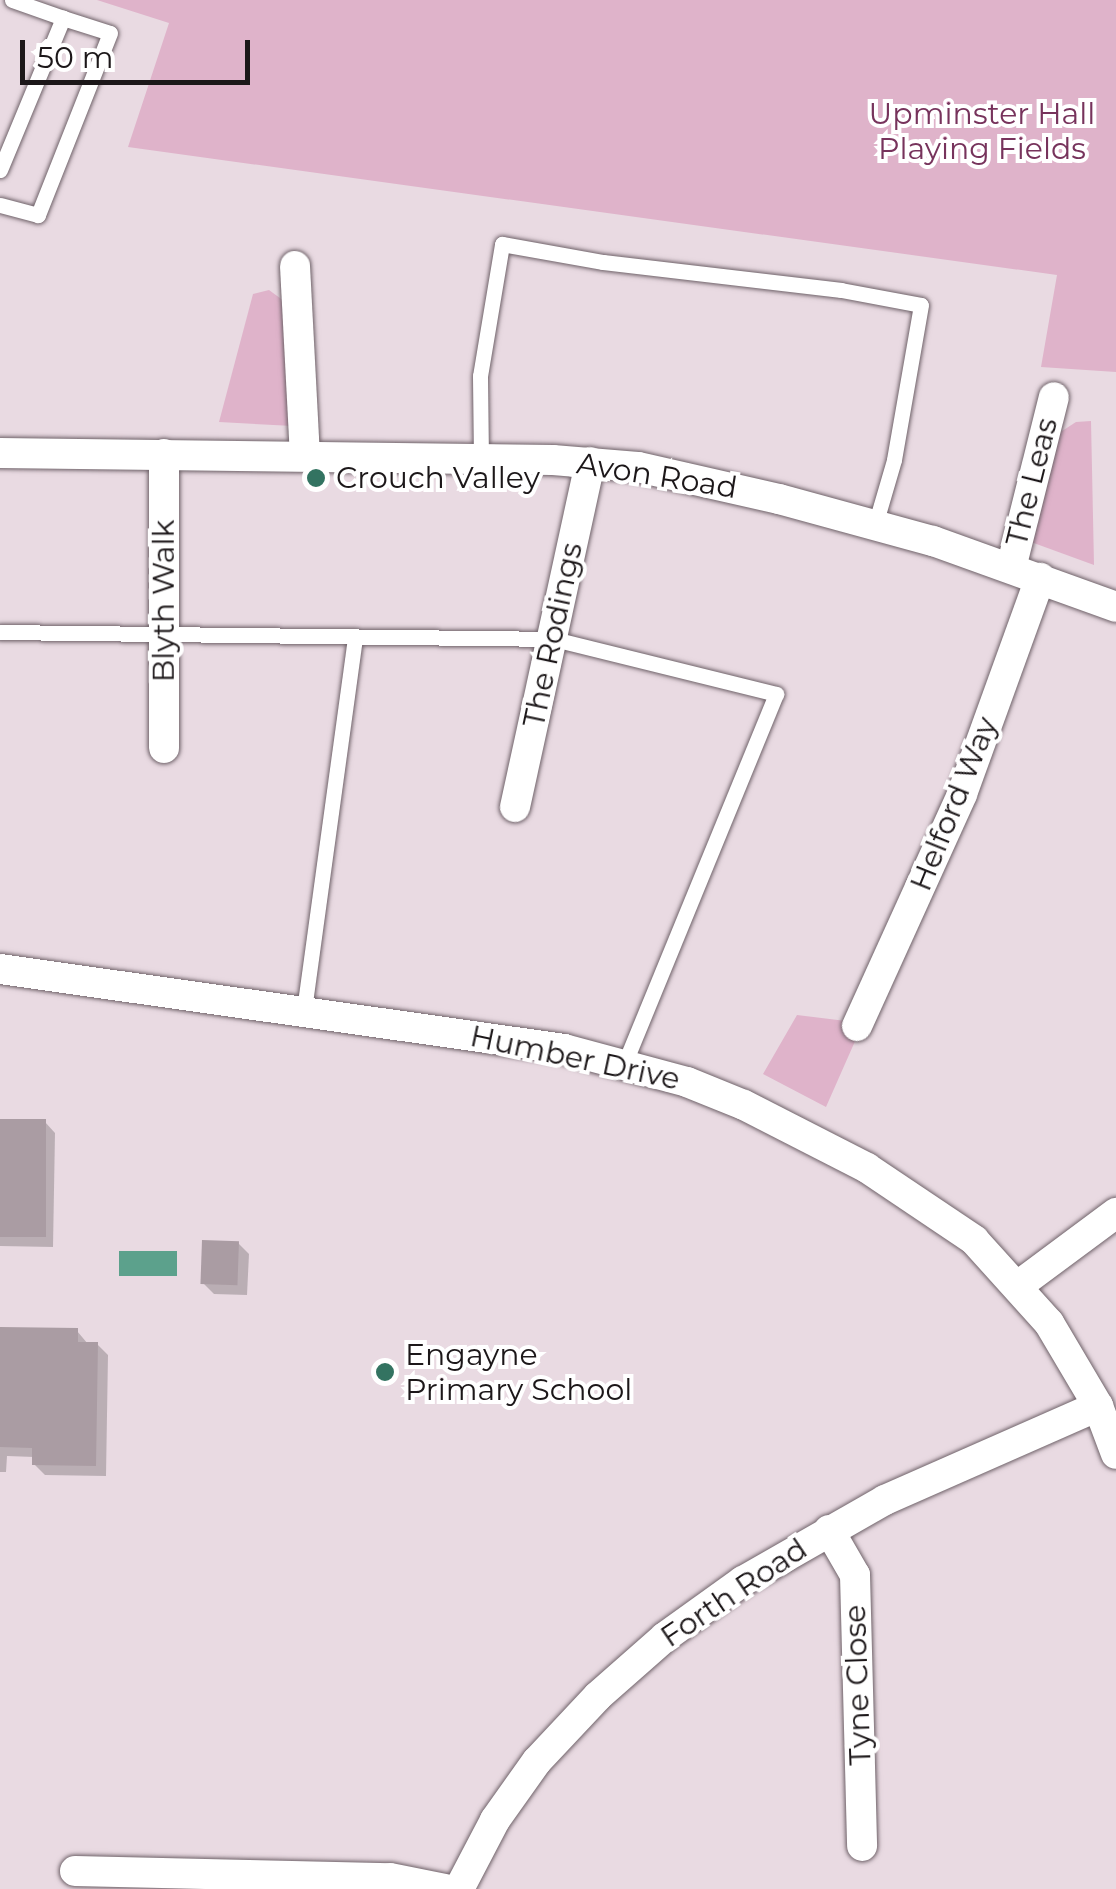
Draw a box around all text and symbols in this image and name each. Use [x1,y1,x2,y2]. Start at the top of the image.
scale bar [25,20,255,82]
text: 50 m [37,39,114,76]
park label: Upminster Hall Playing Fields [869,96,1095,166]
street label: The Leas [999,414,1065,550]
street label: Avon Road [574,446,740,506]
place label: Crouch Valley [336,460,540,496]
marker: Crouch Valley [305,467,327,489]
street label: Blyth Walk [146,520,182,682]
street label: The Rodings [516,539,590,731]
street label: Helford Way [903,712,1005,896]
street label: Humber Drive [467,1018,683,1098]
place label: Engayne Primary School [405,1337,632,1408]
marker: Engayne Primary School [374,1361,396,1383]
street label: Forth Road [654,1531,814,1655]
street label: Tyne Close [837,1604,879,1766]

